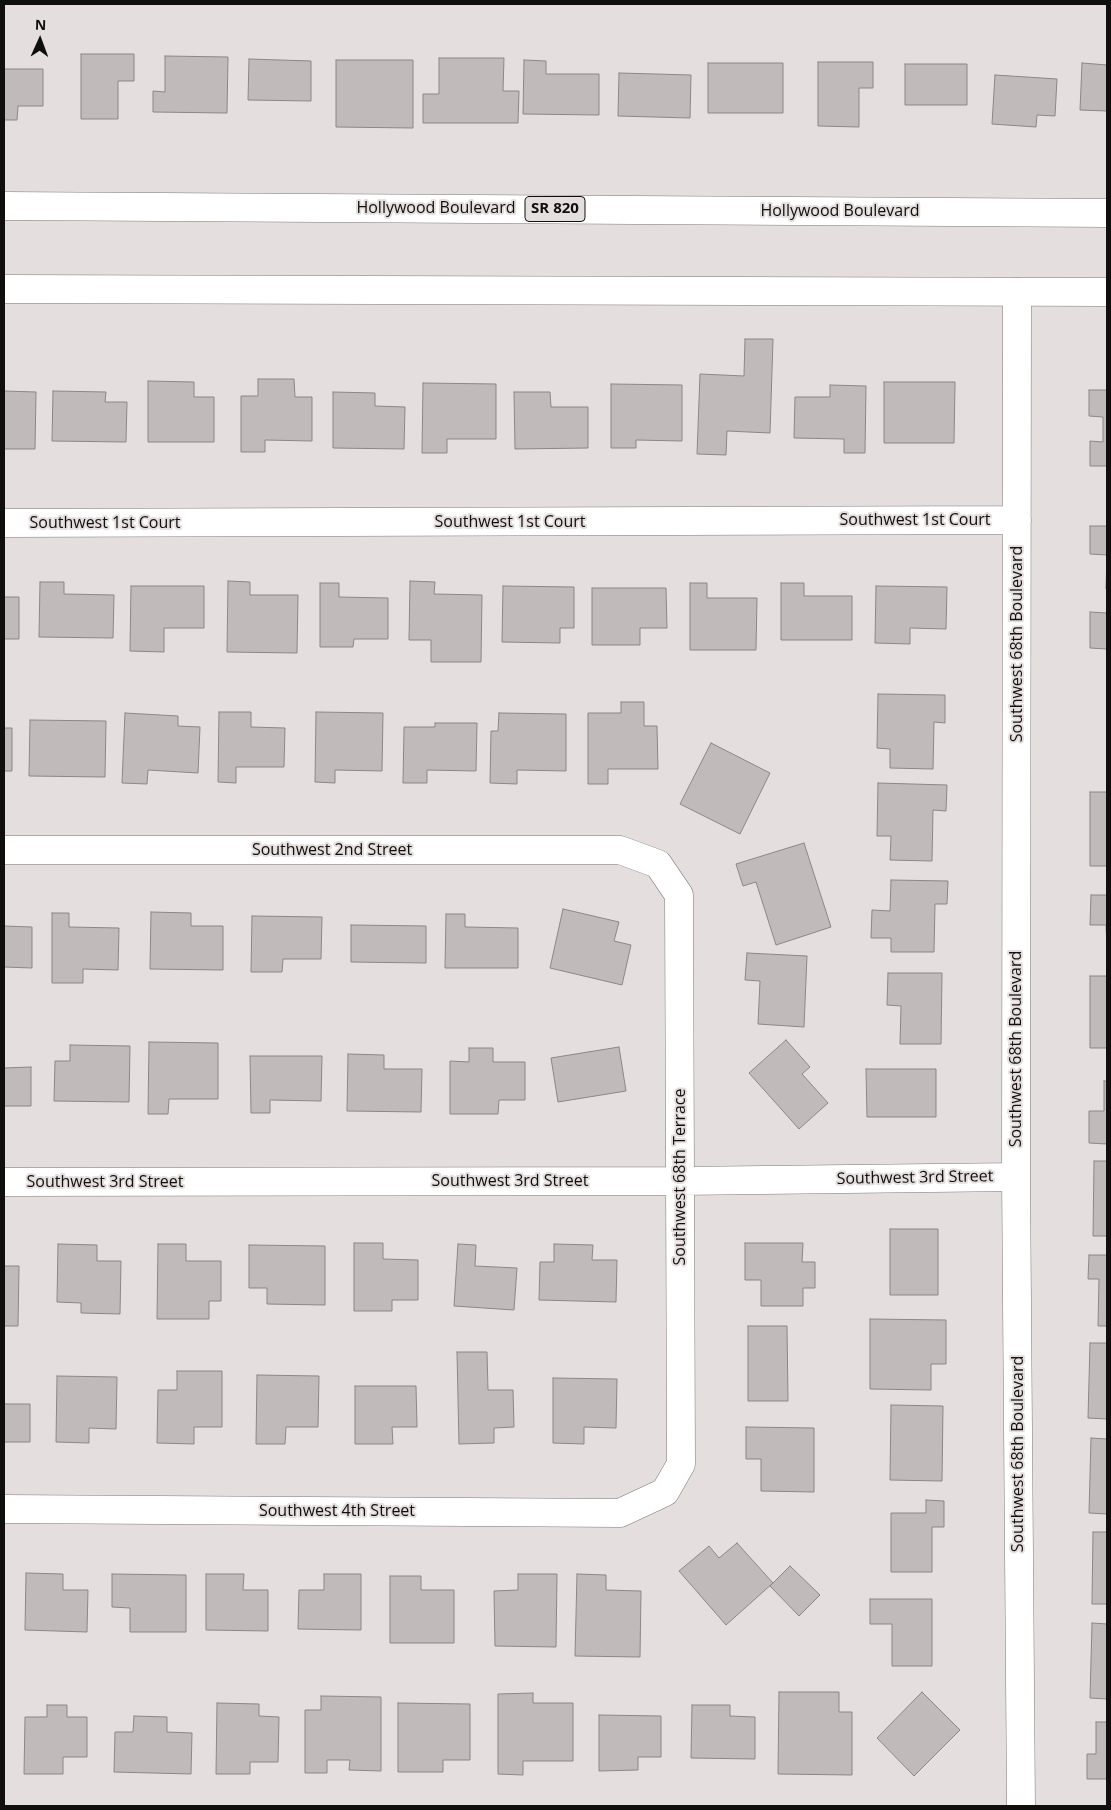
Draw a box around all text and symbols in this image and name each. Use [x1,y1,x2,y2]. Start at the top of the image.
north arrow [15,15,65,65]
text: N [35,15,47,34]
road number: SR 820 [525,196,585,222]
street label: Hollywood Boulevard [356,198,516,218]
street label: Hollywood Boulevard [760,201,920,221]
street label: Southwest 1st Court [840,510,990,530]
street label: Southwest 1st Court [435,512,585,532]
street label: Southwest 1st Court [30,513,180,533]
street label: Southwest 68th Boulevard [1007,546,1027,742]
street label: Southwest 2nd Street [252,840,412,860]
street label: Southwest 68th Boulevard [1006,951,1026,1147]
street label: Southwest 68th Terrace [670,1089,690,1265]
street label: Southwest 3rd Street [836,1167,994,1189]
street label: Southwest 3rd Street [432,1171,588,1191]
street label: Southwest 3rd Street [27,1172,183,1192]
street label: Southwest 68th Boulevard [1008,1356,1028,1552]
street label: Southwest 4th Street [259,1501,415,1521]

